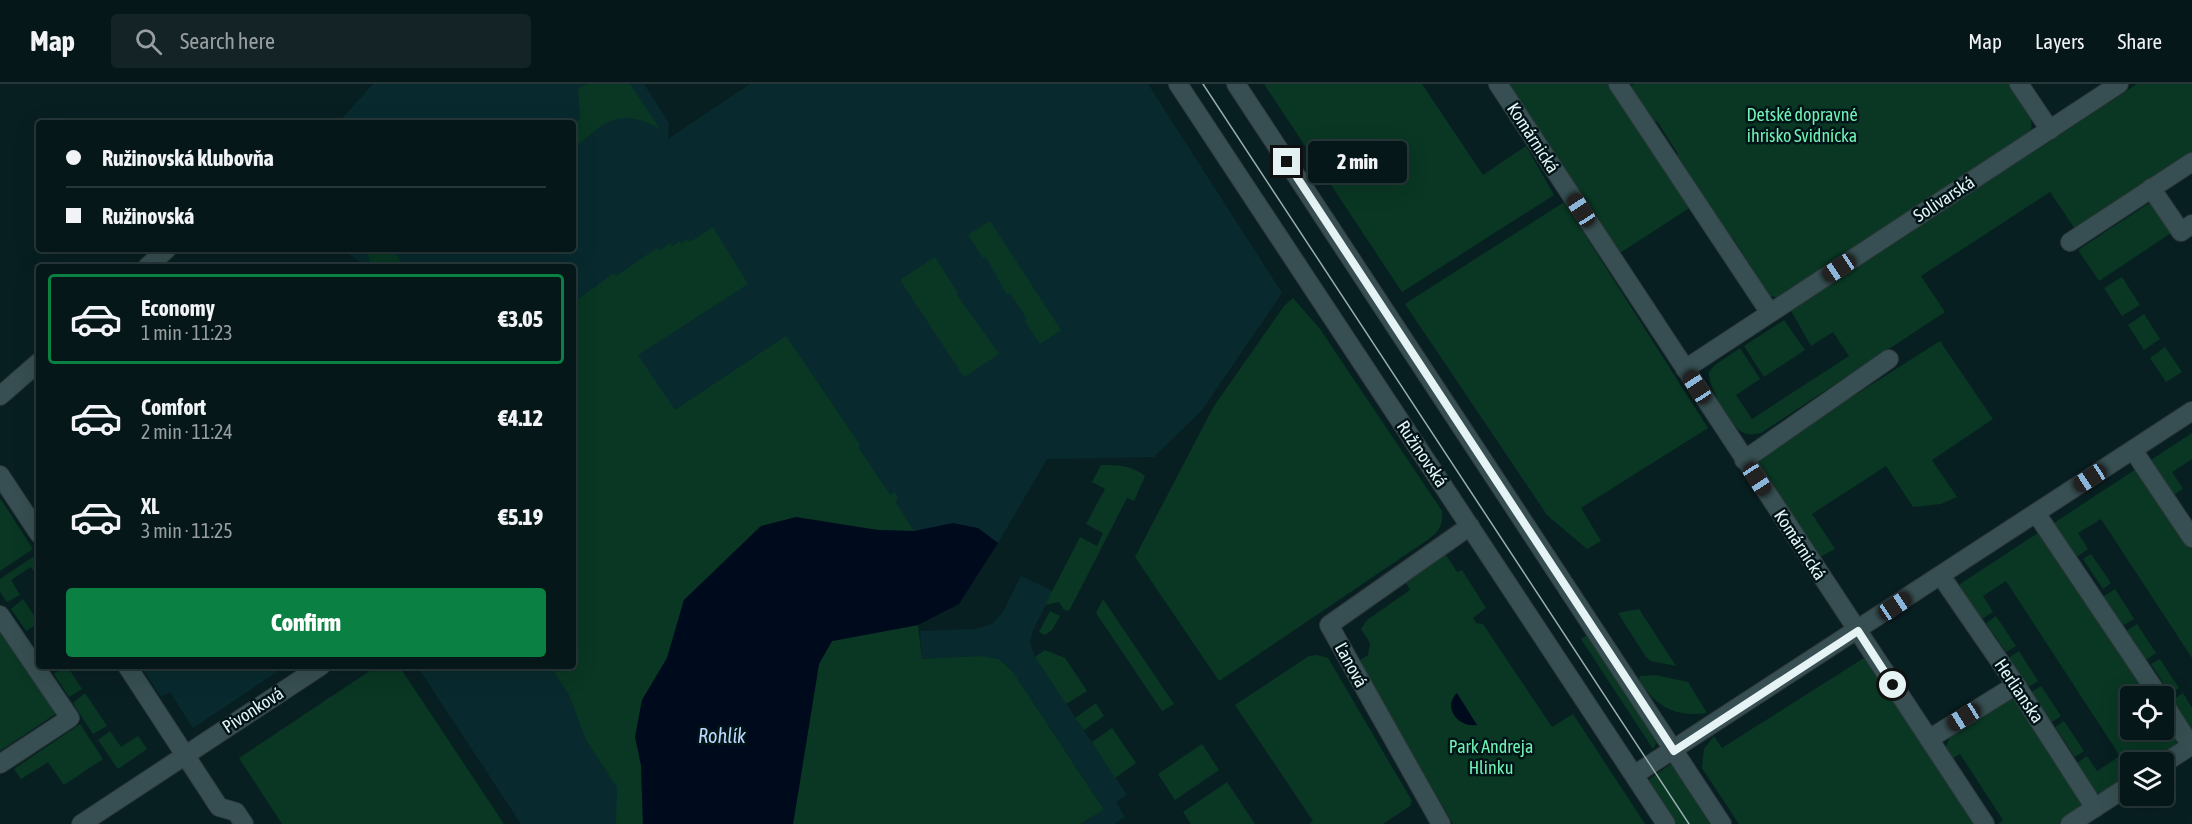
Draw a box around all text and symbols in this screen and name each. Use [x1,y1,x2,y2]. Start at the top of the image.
search box [111,14,531,68]
text: Map [30,25,75,57]
icon: search [132,25,165,58]
text: Search here [180,28,275,54]
text: Map [1968,29,2002,53]
text: Layers [2035,29,2085,53]
text: Share [2118,29,2162,53]
street label: Komárnická [1503,99,1564,177]
park label: Detské dopravné ihrisko Svidnícka [1746,104,1858,146]
callout: 2 min [1308,141,1407,183]
text: Ružinovská klubovňa [102,145,274,171]
route end [1273,148,1300,175]
text: 2 min [1337,150,1378,173]
street label: Solivarská [1909,171,1978,226]
car [1564,190,1598,230]
text: Ružinovská [102,203,194,229]
car [1819,250,1859,286]
icon: car [69,292,123,346]
text: Economy [141,295,215,321]
text: €3.05 [498,306,543,332]
text: 1 min · 11:23 [141,321,233,344]
car [1680,367,1714,407]
icon: car [69,391,123,445]
text: Comfort [141,394,206,420]
text: €4.12 [498,405,543,431]
street label: Ružinovská [1393,417,1452,491]
text: 2 min · 11:24 [141,420,233,443]
car [1740,459,1774,499]
car [2070,461,2110,495]
icon: car [69,490,123,544]
text: XL [141,493,159,519]
text: €5.19 [498,504,543,530]
street label: Komárnická [1770,506,1831,584]
text: 3 min · 11:25 [141,519,233,542]
button: Confirm [66,588,546,657]
car [1875,588,1915,624]
street label: Ľanová [1331,639,1372,691]
street label: Herlianska [1990,655,2048,727]
route start [1879,671,1906,698]
street label: Pivonková [218,682,287,737]
map controls [2120,686,2174,806]
button: locate [2120,686,2174,740]
car [1944,700,1984,734]
water label: Rohlík [698,724,746,747]
park label: Park Andreja Hlinku [1449,736,1533,778]
button: layers [2120,752,2174,806]

